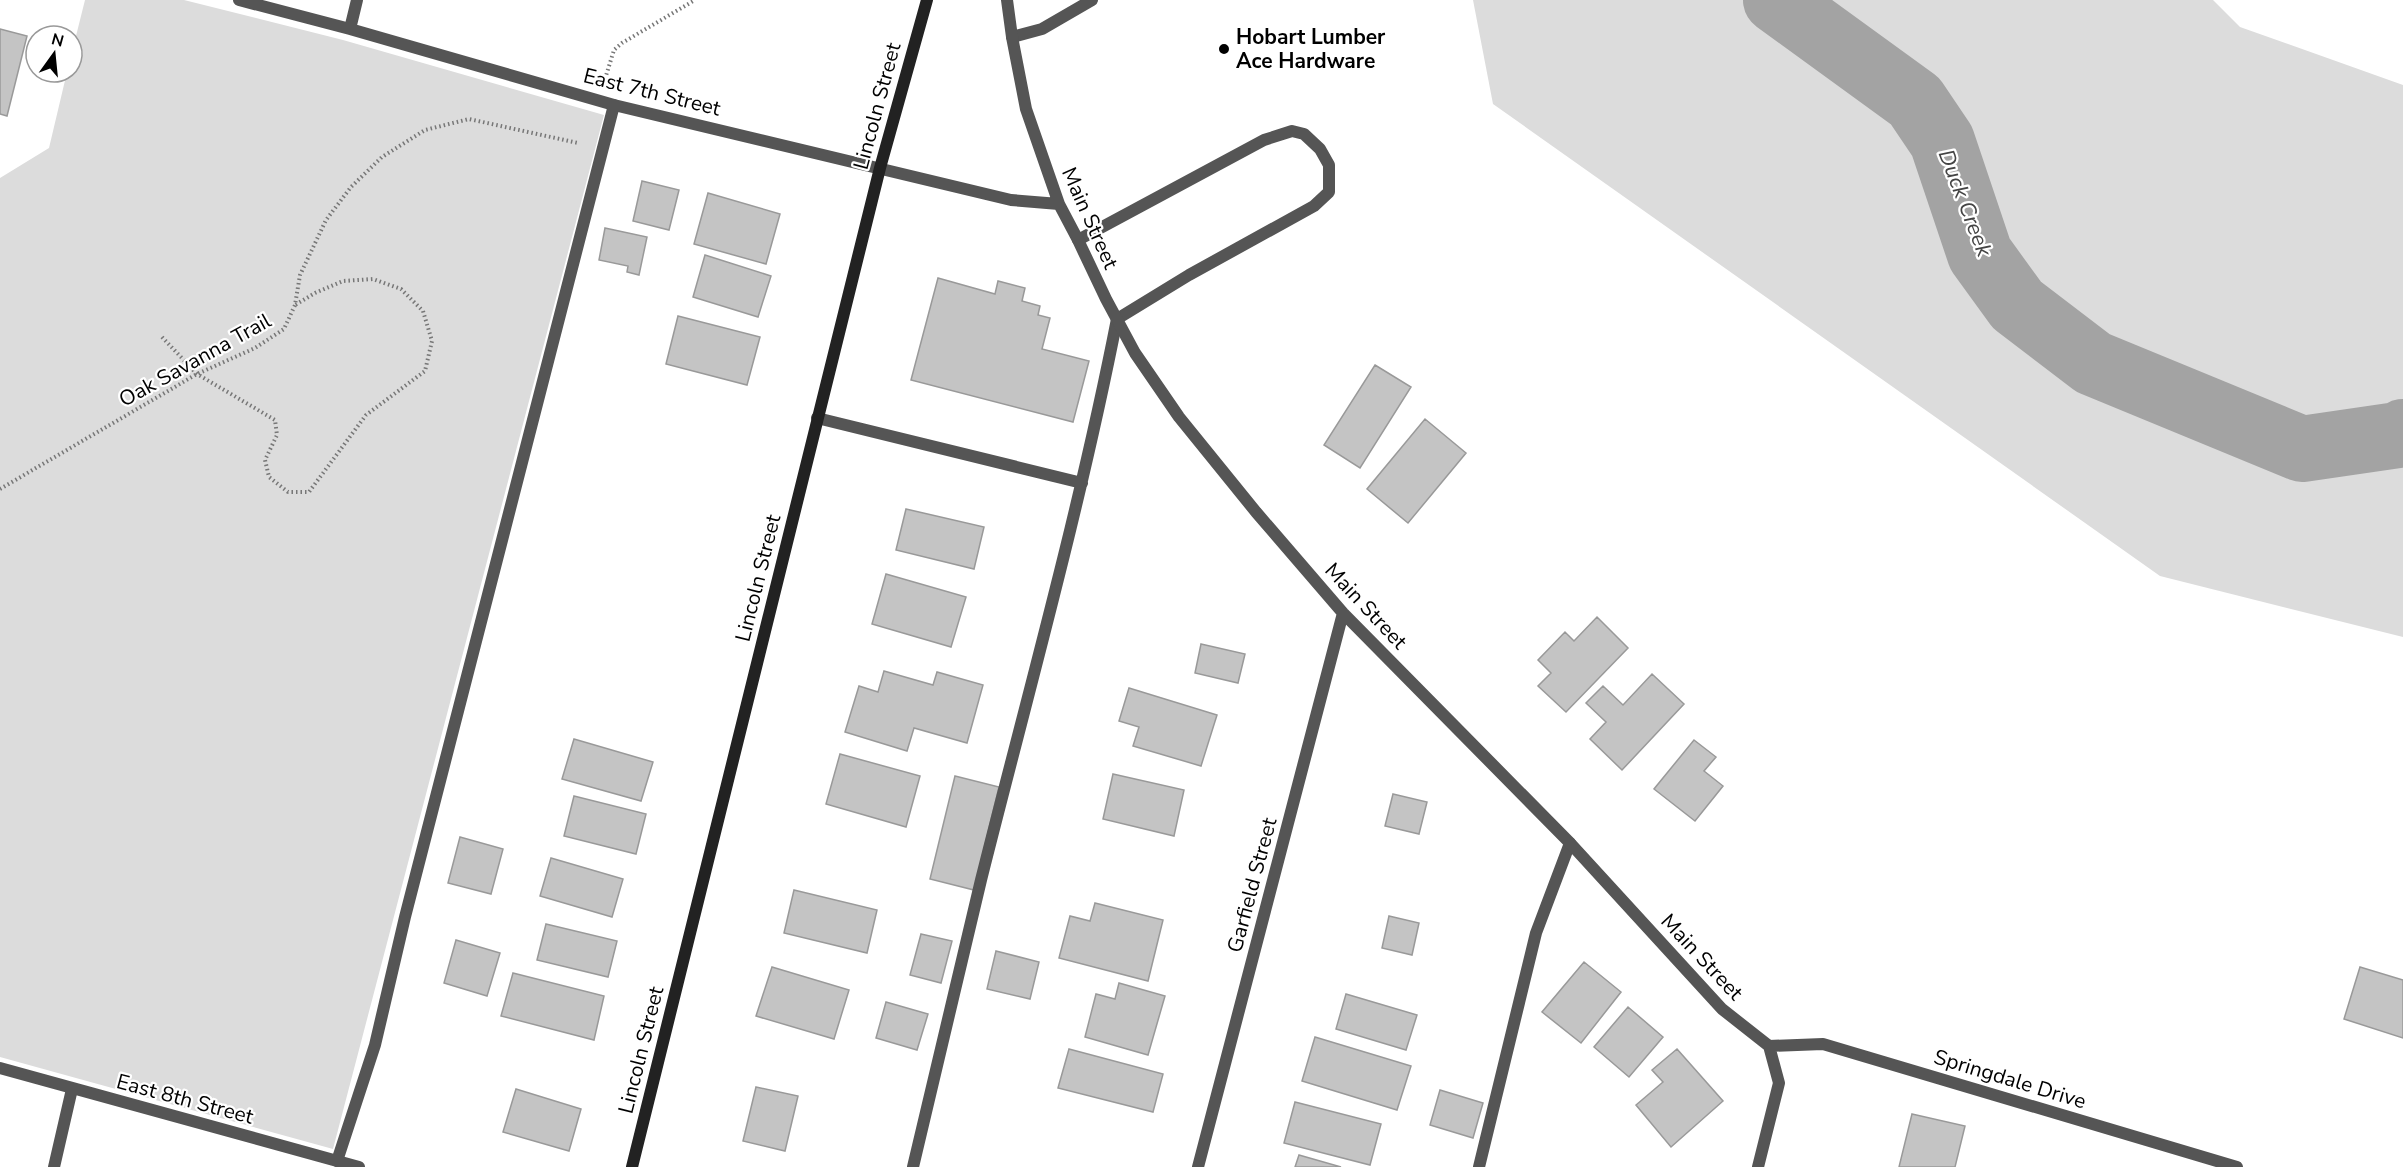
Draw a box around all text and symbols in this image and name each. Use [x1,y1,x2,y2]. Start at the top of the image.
place label: Hobart Lumber Ace Hardware [1236,23,1386,75]
north arrow [24,24,84,84]
text: N [49,28,66,53]
street label: Lincoln Street [847,39,908,173]
marker: Hobart Lumber Ace Hardware [1217,42,1231,56]
street label: East 7th Street [580,61,724,123]
water label: Duck Creek [1931,145,2000,262]
street label: Main Street [1055,163,1125,274]
street label: Oak Savanna Trail [114,306,277,413]
street label: Lincoln Street [729,511,787,645]
street label: Main Street [1319,557,1414,656]
street label: Garfield Street [1221,814,1284,955]
street label: Main Street [1655,908,1750,1007]
street label: Lincoln Street [612,983,670,1117]
street label: Springdale Drive [1931,1043,2089,1115]
street label: East 8th Street [114,1067,257,1131]

